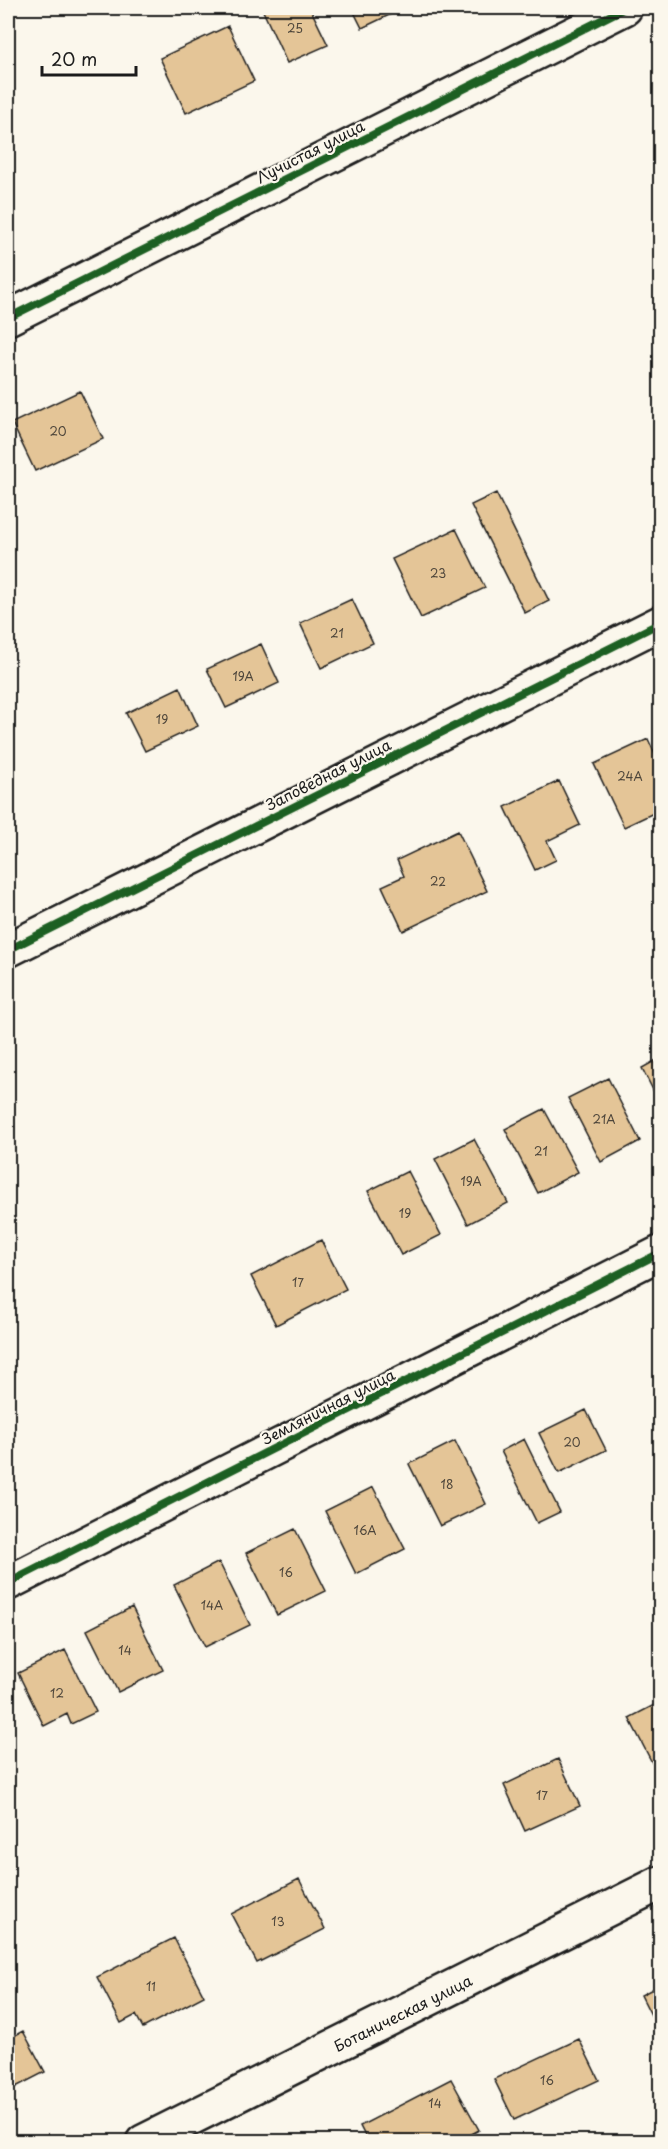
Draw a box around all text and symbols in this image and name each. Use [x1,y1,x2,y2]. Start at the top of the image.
house number: 25 [287,19,303,37]
scale bar [42,39,136,77]
text: 20 m [51,45,97,72]
street label: Лучистая улица [252,114,369,188]
house number: 20 [49,422,67,440]
house number: 23 [430,564,446,582]
house number: 21 [330,624,344,642]
house number: 19А [232,667,254,685]
house number: 19 [156,710,168,728]
street label: Заповедная улица [261,732,395,816]
house number: 24А [617,767,643,785]
house number: 22 [430,872,446,890]
house number: 21А [592,1110,616,1128]
house number: 21 [534,1142,548,1160]
house number: 19А [460,1172,482,1190]
house number: 19 [399,1204,411,1222]
house number: 17 [292,1273,304,1291]
street label: Земляничная улица [257,1362,399,1450]
house number: 20 [563,1433,581,1451]
house number: 18 [441,1475,453,1493]
house number: 16А [354,1521,377,1539]
house number: 16 [279,1563,293,1581]
house number: 14А [201,1596,223,1614]
house number: 14 [118,1641,132,1659]
house number: 12 [50,1684,64,1702]
house number: 17 [536,1786,548,1804]
house number: 13 [271,1912,285,1930]
street label: Ботаническая улица [329,1967,476,2057]
house number: 11 [146,1977,156,1995]
house number: 16 [540,2071,554,2089]
house number: 14 [428,2094,442,2112]

